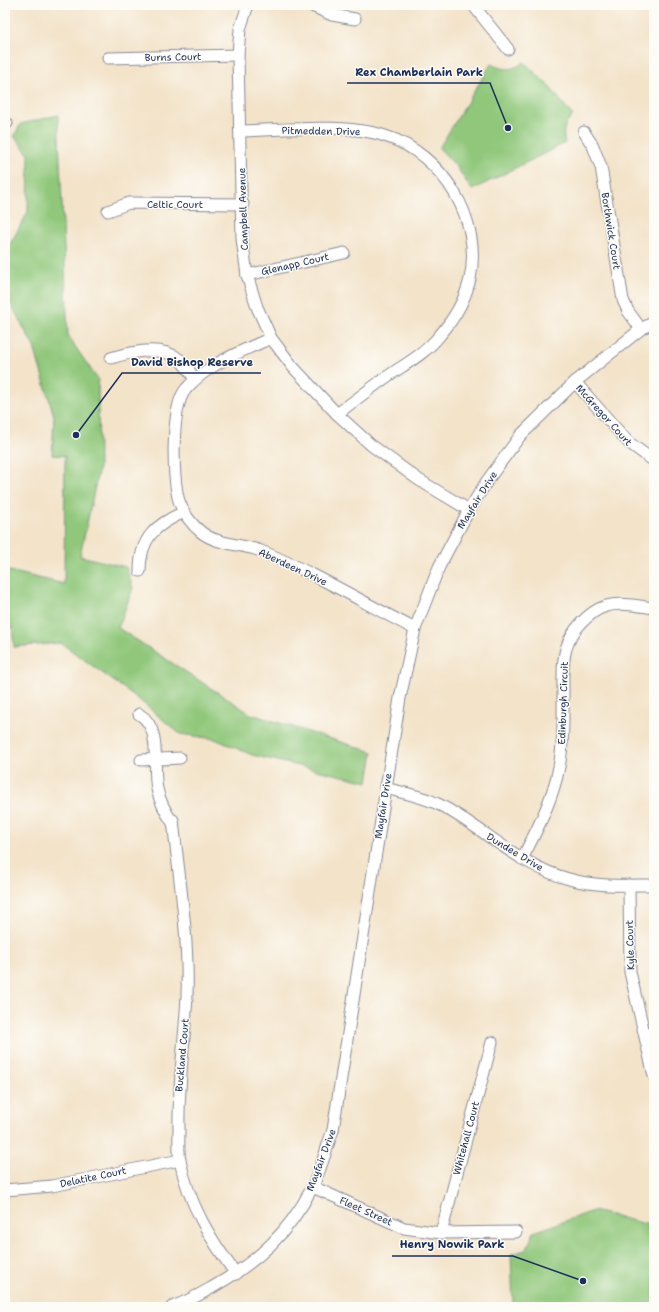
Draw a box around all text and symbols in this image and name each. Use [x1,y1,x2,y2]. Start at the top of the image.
street label: Burns Court [144,50,202,64]
callout: Rex Chamberlain Park [347,60,490,83]
text: Rex Chamberlain Park [355,65,483,80]
street label: Pitmedden Drive [281,124,361,138]
street label: Campbell Avenue [235,167,251,250]
street label: Borthwick Court [598,191,624,271]
street label: Celtic Court [147,198,203,211]
street label: Glenapp Court [260,250,330,278]
callout: David Bishop Reserve [122,350,261,373]
text: David Bishop Reserve [131,355,254,370]
street label: McGregor Court [573,382,635,448]
street label: Mayfair Drive [454,468,500,531]
street label: Aberdeen Drive [257,545,330,589]
street label: Edinburgh Circuit [555,661,571,745]
street label: Mayfair Drive [371,772,395,840]
street label: Dundee Drive [484,830,546,874]
street label: Kyle Court [623,920,637,970]
street label: Buckland Court [172,1018,192,1092]
street label: Whitehall Court [450,1100,482,1176]
street label: Mayfair Drive [303,1127,339,1193]
street label: Delatite Court [59,1164,127,1190]
street label: Fleet Street [337,1194,395,1228]
callout: Henry Nowik Park [392,1233,513,1256]
text: Henry Nowik Park [400,1237,504,1252]

